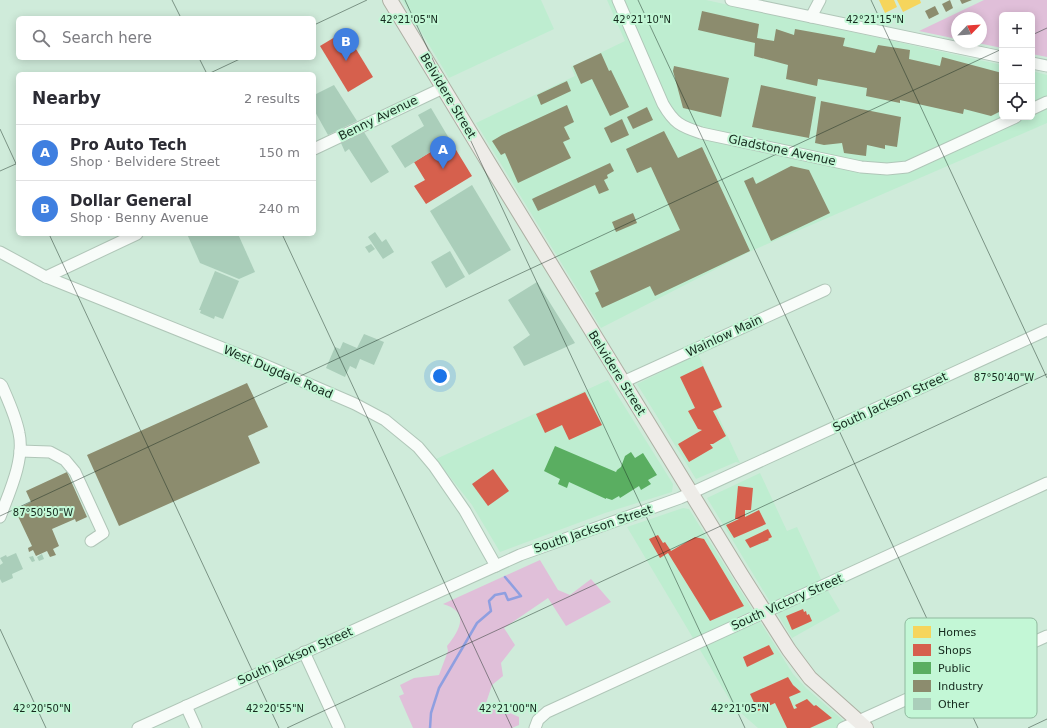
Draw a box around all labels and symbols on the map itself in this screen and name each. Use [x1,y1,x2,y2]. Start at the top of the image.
north arrow [951,12,987,48]
text: 42°21'05"N [380,14,438,25]
text: 42°21'10"N [613,14,671,25]
text: 42°21'15"N [846,14,904,25]
pin: B [333,28,359,61]
street label: Belvidere Street [417,51,479,141]
street label: Benny Avenue [336,93,420,143]
street label: Gladstone Avenue [727,132,837,168]
pin: A [430,136,456,169]
street label: Wainlow Main [684,312,764,360]
street label: Belvidere Street [585,328,649,418]
street label: West Dugdale Road [221,343,335,401]
your location [430,366,450,386]
street label: South Jackson Street [831,369,950,435]
text: 87°50'40"W [974,372,1034,383]
street label: South Jackson Street [532,502,654,556]
text: 87°50'50"W [13,507,73,518]
street label: South Victory Street [729,571,845,633]
legend [905,618,1037,718]
street label: South Jackson Street [235,624,355,688]
text: Homes [938,626,976,639]
text: Shops [938,644,972,657]
text: Public [938,662,971,675]
text: Industry [938,680,984,693]
text: Other [938,698,970,711]
text: 42°20'50"N [13,703,71,714]
text: 42°20'55"N [246,703,304,714]
text: 42°21'00"N [479,703,537,714]
text: 42°21'05"N [711,703,769,714]

